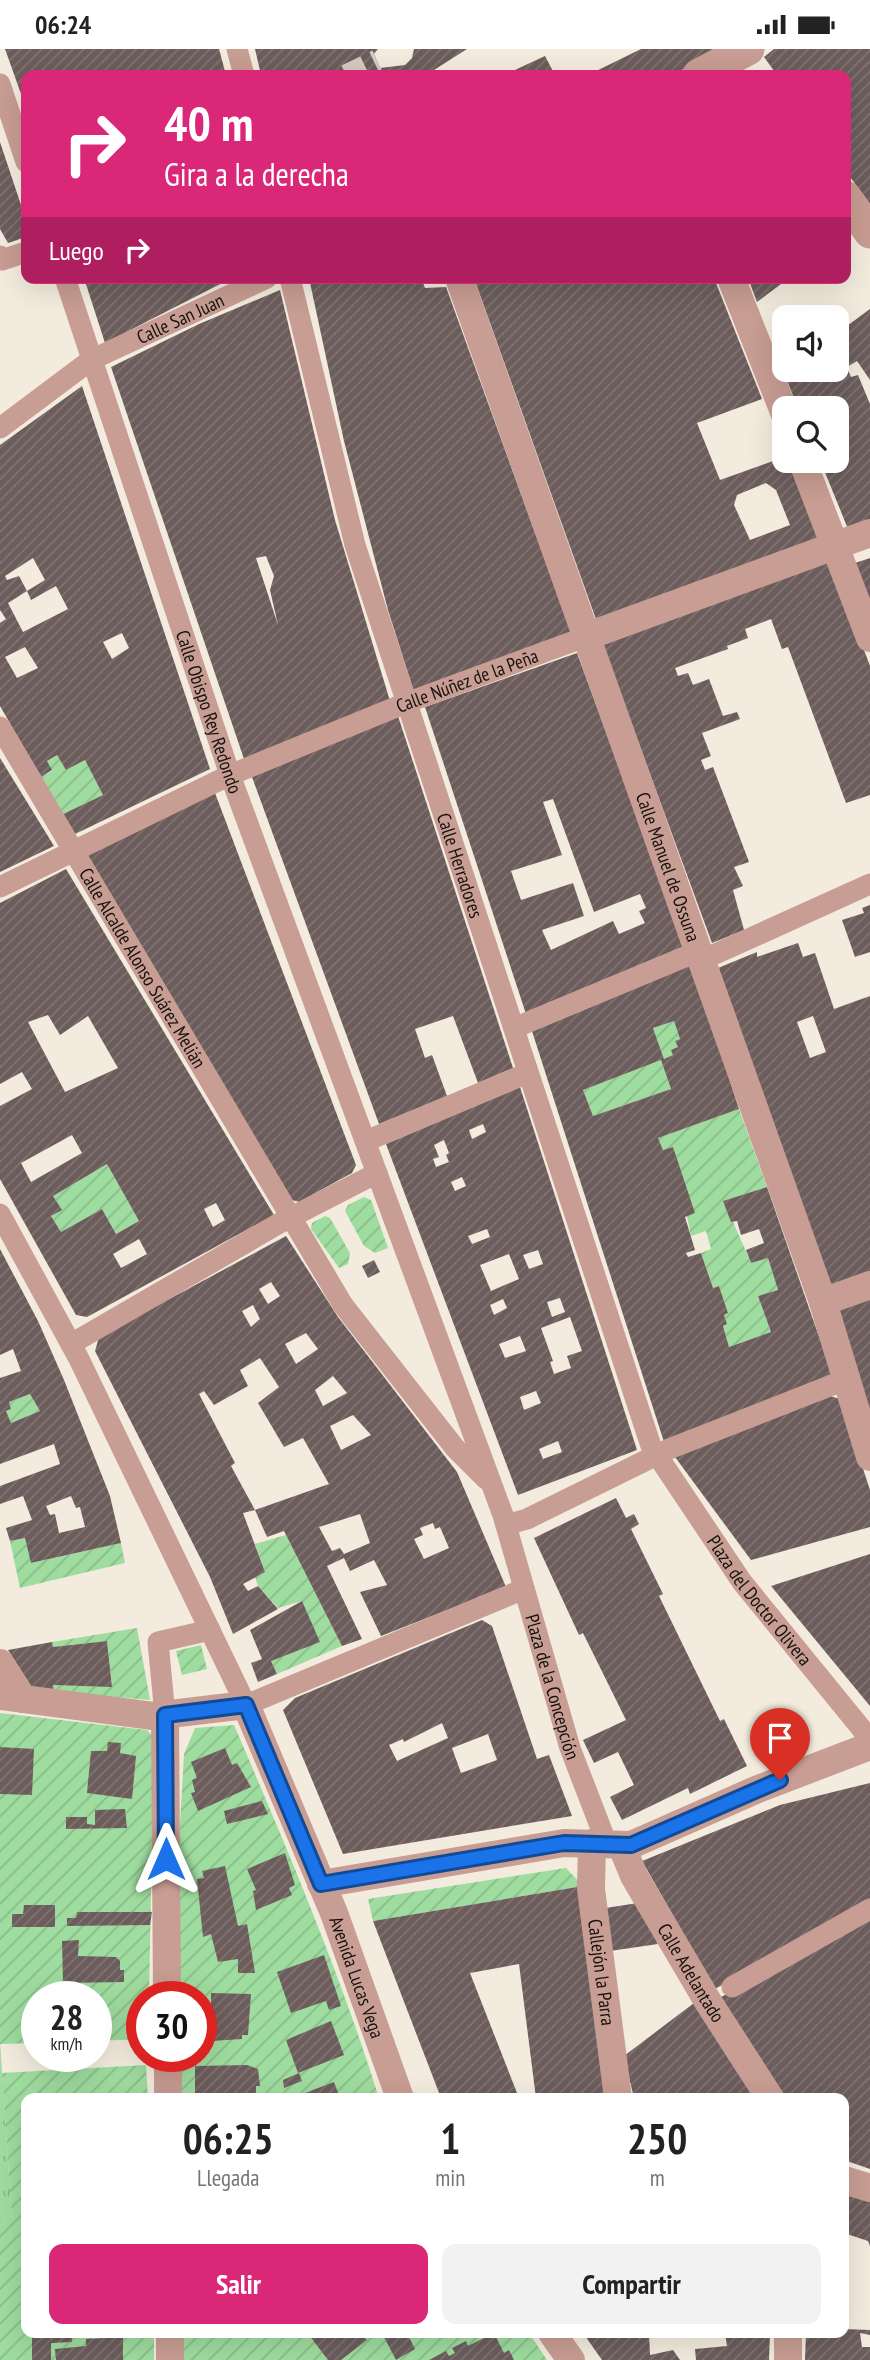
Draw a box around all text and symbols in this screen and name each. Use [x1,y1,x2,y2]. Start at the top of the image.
text: 06:24 [35,8,91,41]
text: 40 m [164,91,253,155]
icon: right [49,98,140,189]
text: Gira a la derecha [164,153,349,195]
icon: right [118,231,156,269]
text: Luego [49,234,104,267]
street label: Calle San Juan [133,288,228,349]
map controls [772,305,849,473]
button: sound [772,305,849,382]
button: search [772,396,849,473]
street label: Calle Obispo Rey Redondo [171,627,248,797]
street label: Calle Núñez de la Peña [392,643,541,718]
street label: Calle Manuel de Ossuna [631,789,706,945]
street label: Calle Herradores [432,810,489,921]
street label: Calle Alcalde Alonso Suárez Melián [74,863,212,1072]
street label: Plaza del Doctor Olivera [702,1531,817,1670]
street label: Plaza de la Concepción [520,1611,585,1763]
pin [750,1708,810,1780]
icon: arrive [761,1719,799,1757]
position arrow [129,1822,203,1896]
street label: Avenida Lucas Vega [324,1913,390,2041]
street label: Callejón la Parra [583,1918,621,2027]
street label: Calle Adelantado [653,1919,730,2027]
speed limit sign: 30 [126,1981,217,2072]
text: 28 [50,1994,83,2040]
text: km/h [51,2032,82,2055]
text: 06:25 [183,2111,274,2166]
text: 1 [440,2111,460,2166]
text: 250 [627,2111,687,2166]
text: Llegada [197,2163,259,2192]
text: min [435,2163,465,2192]
text: m [650,2163,665,2192]
button: Salir [49,2244,428,2324]
button: Compartir [442,2244,821,2324]

